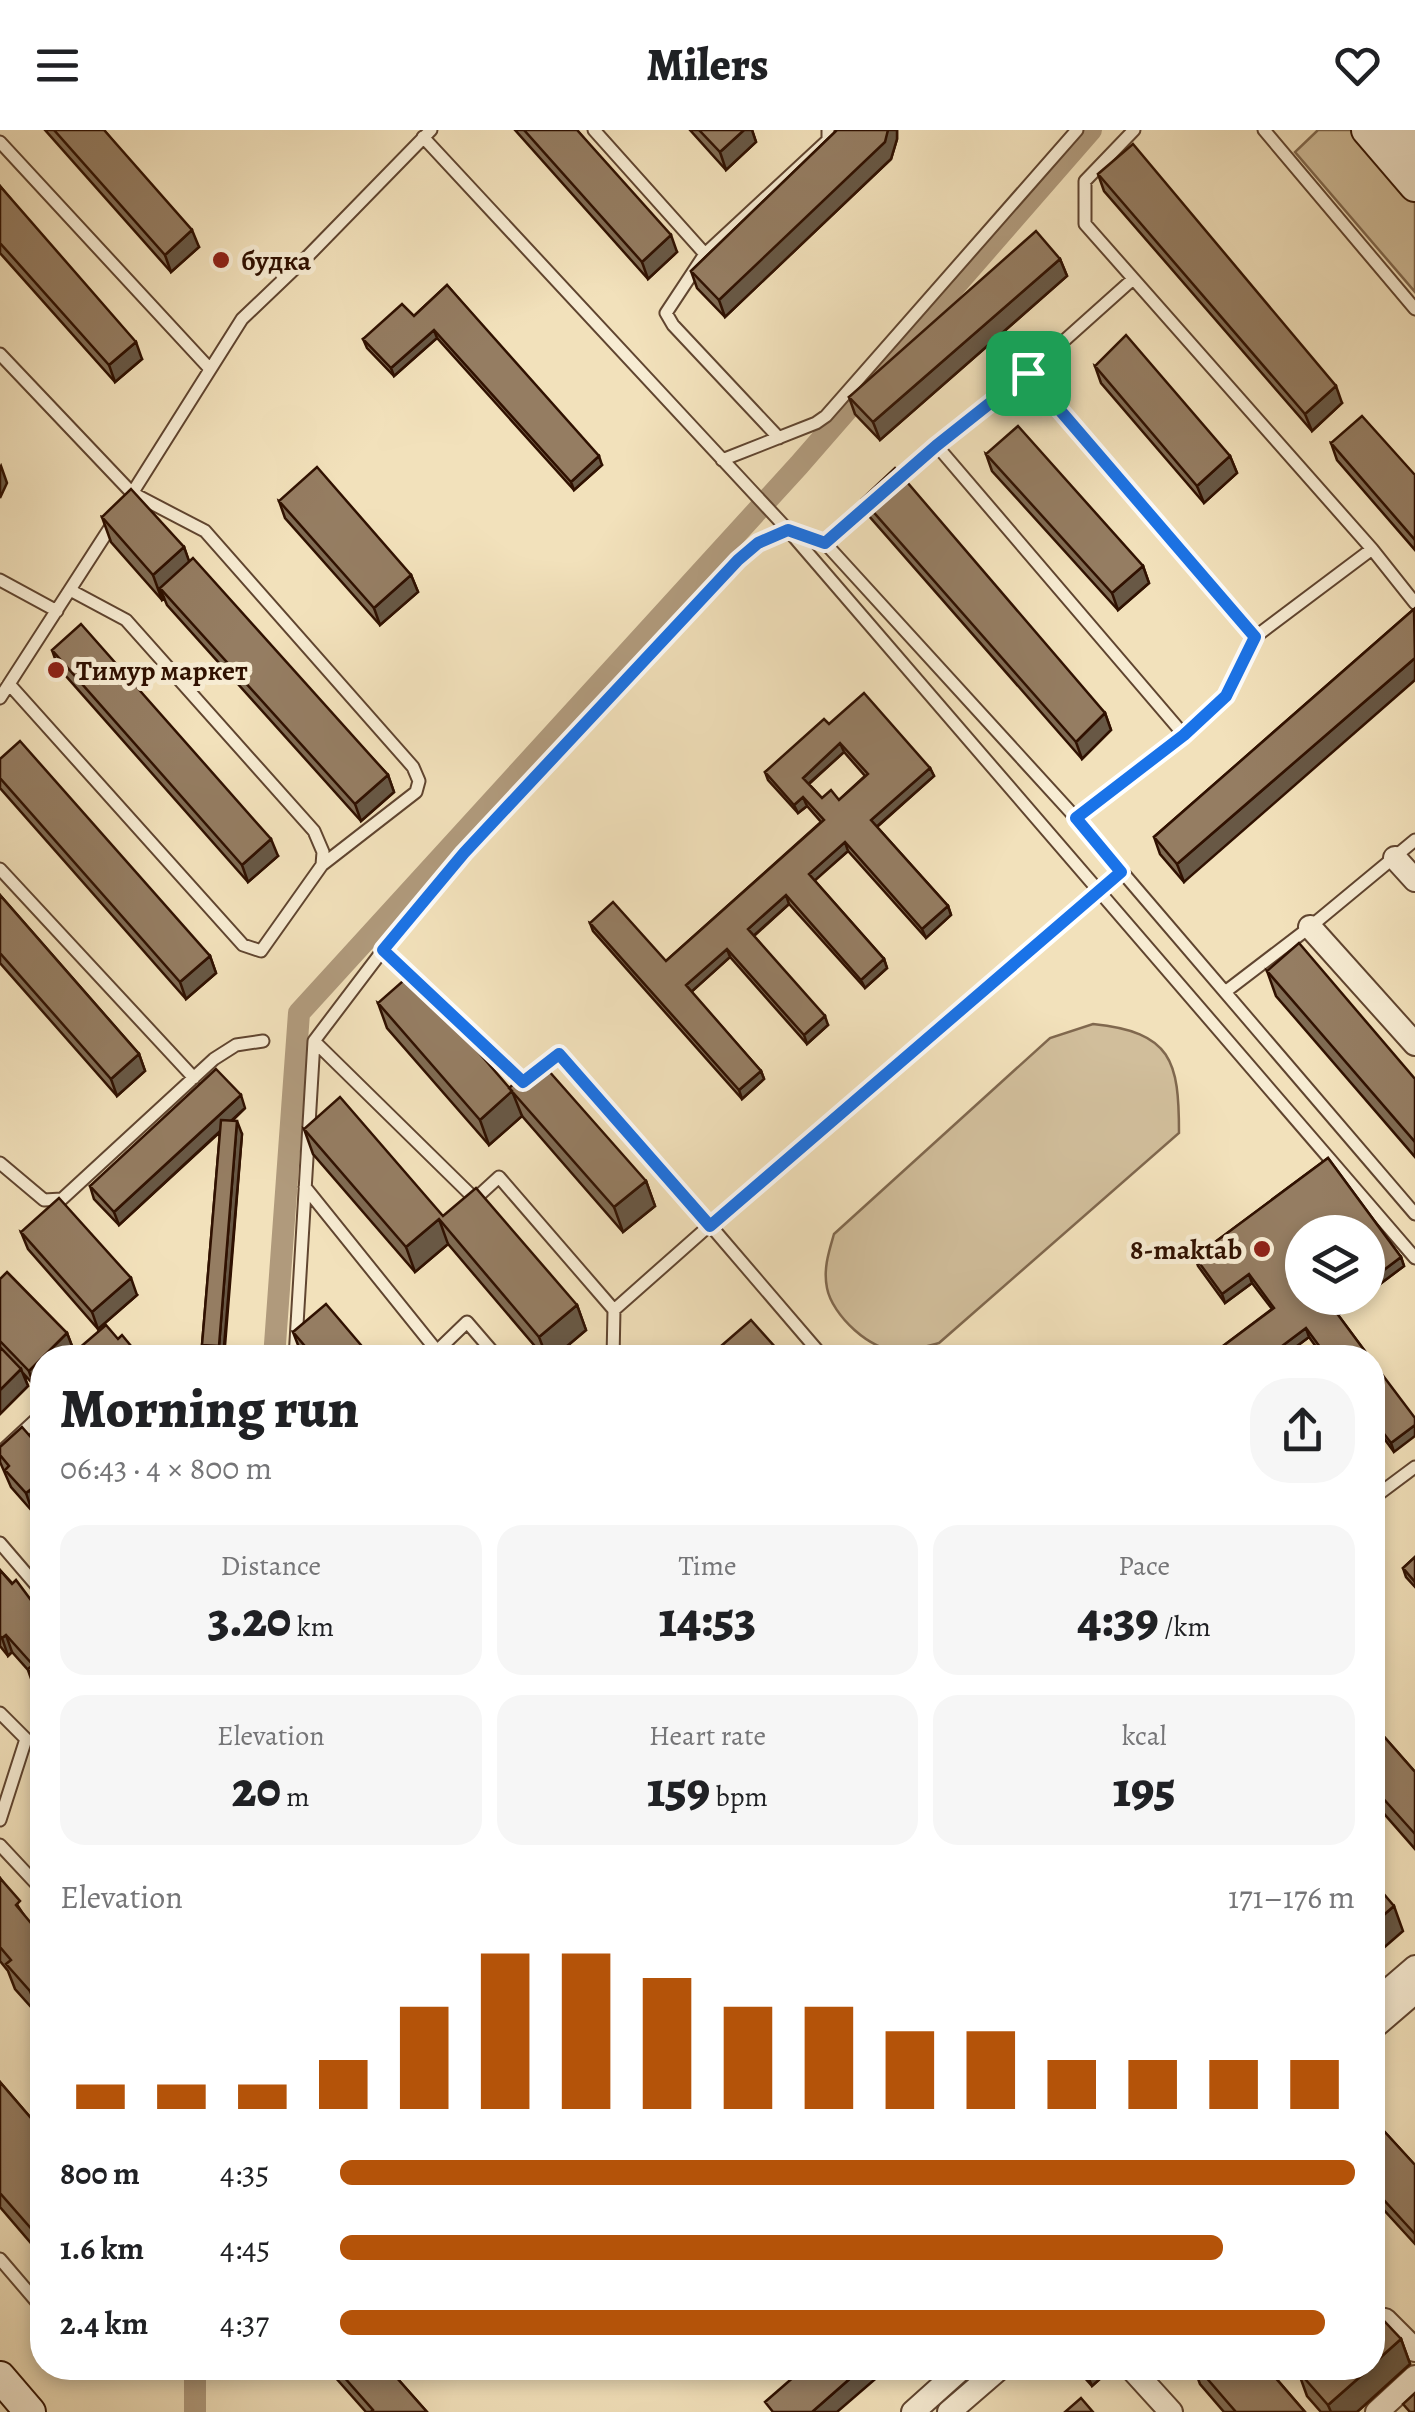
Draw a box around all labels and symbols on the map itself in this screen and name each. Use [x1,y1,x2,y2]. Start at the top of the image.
place label: будка [241,242,312,280]
marker: будка [210,249,232,271]
pin [986,331,1071,416]
place label: Тимур маркет [76,652,248,690]
marker: Тимур маркет [45,659,67,681]
place label: 8-maktab [1130,1231,1242,1269]
marker: 8-maktab [1251,1238,1273,1260]

